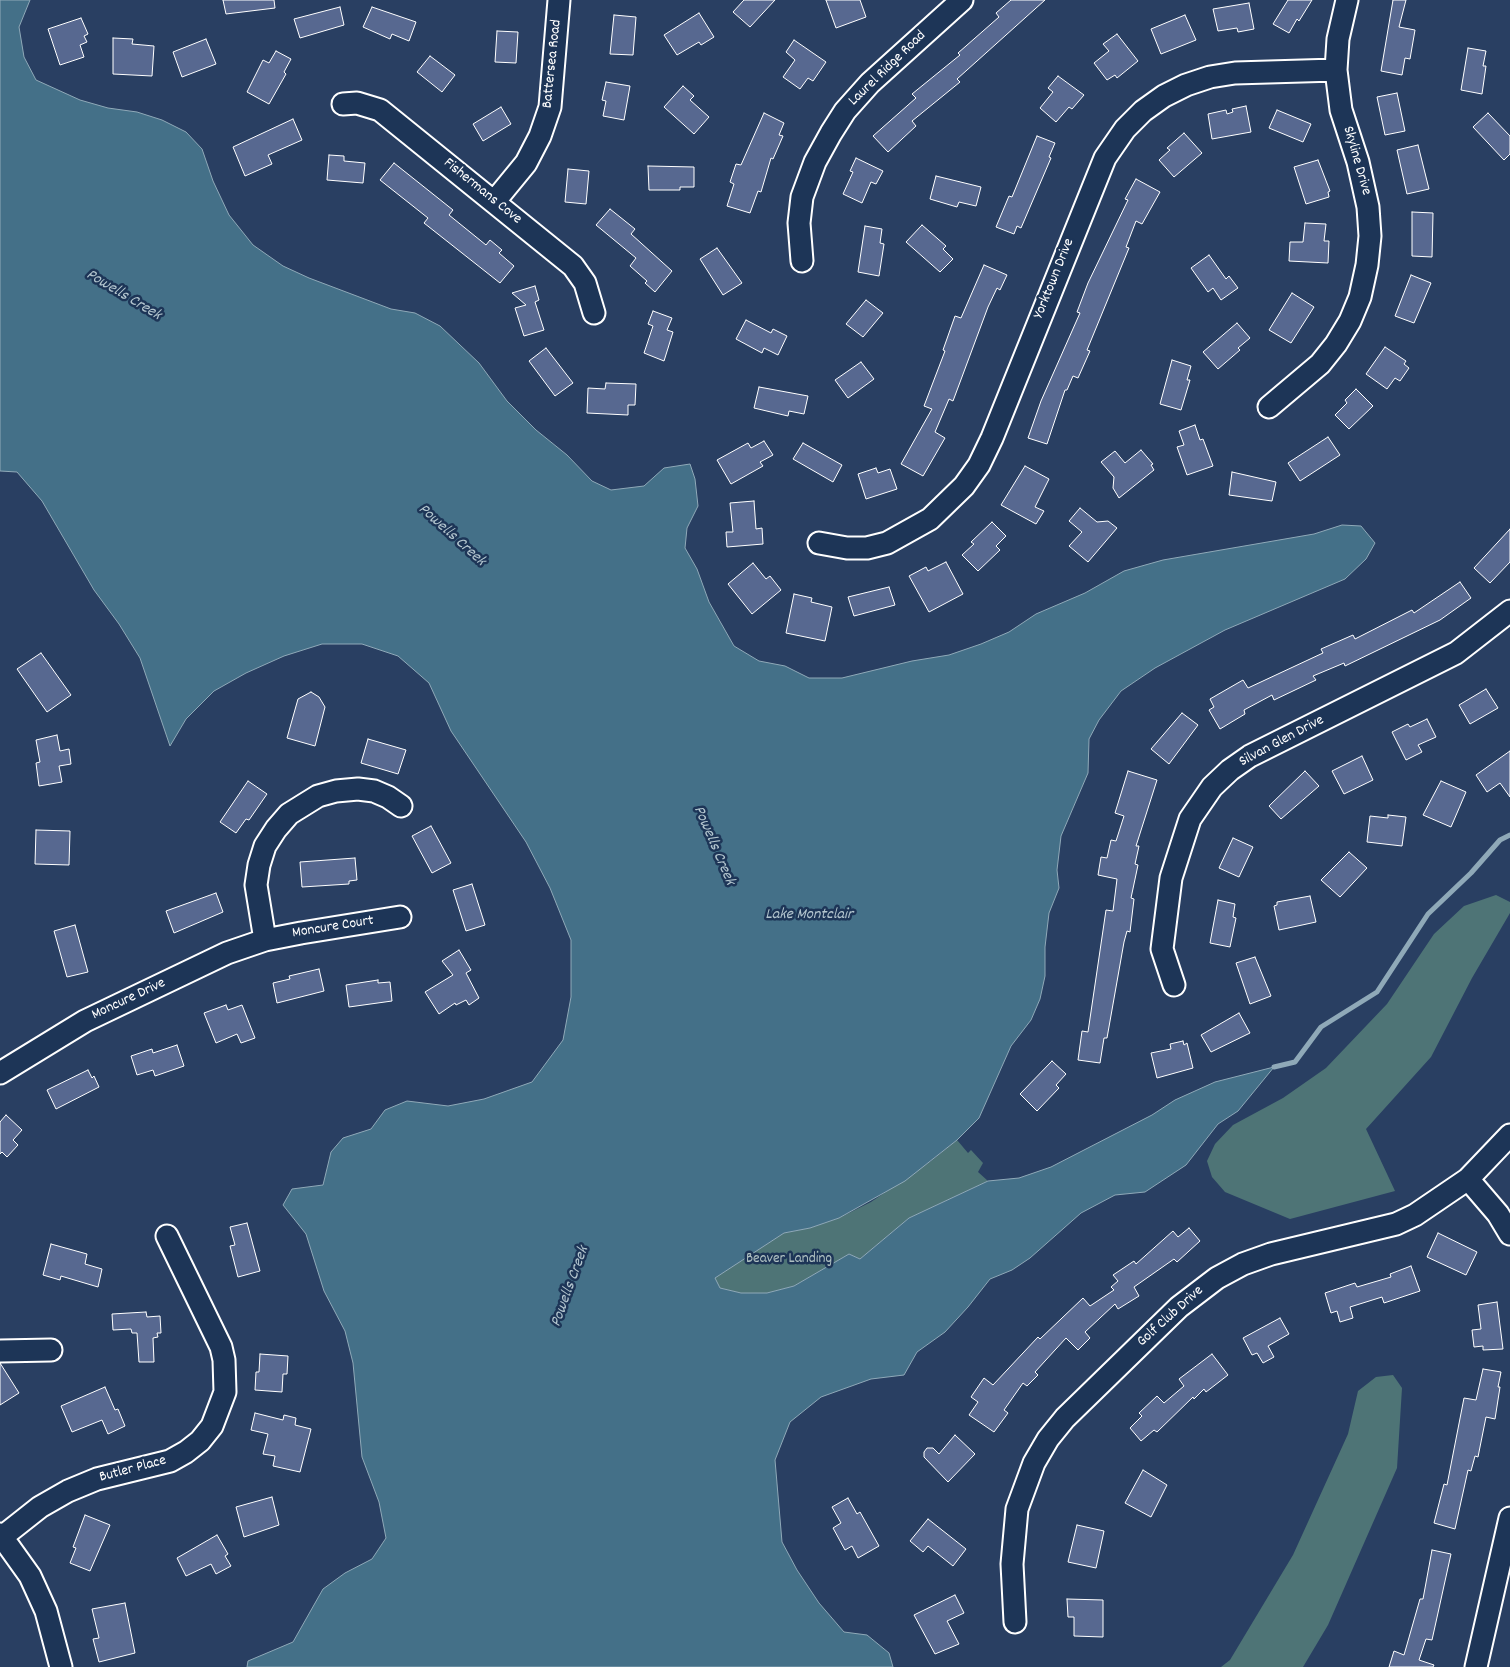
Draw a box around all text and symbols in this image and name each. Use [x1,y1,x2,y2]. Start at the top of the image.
street label: Battersea Road [539,19,567,109]
street label: Laurel Ridge Road [846,28,930,110]
street label: Skyline Drive [1338,124,1374,198]
street label: Fishermans Cove [439,155,525,229]
street label: Yorktown Drive [1031,236,1079,322]
water label: Powells Creek [82,266,164,326]
water label: Powells Creek [413,501,489,571]
street label: Silvan Glen Drive [1236,712,1328,772]
water label: Powells Creek [688,803,738,889]
water label: Lake Montclair [765,906,853,926]
street label: Moncure Court [291,913,375,943]
street label: Moncure Drive [89,975,169,1025]
water label: Powells Creek [548,1244,594,1330]
park label: Beaver Landing [746,1251,832,1269]
street label: Golf Club Drive [1134,1283,1208,1351]
street label: Butler Place [98,1452,168,1488]

